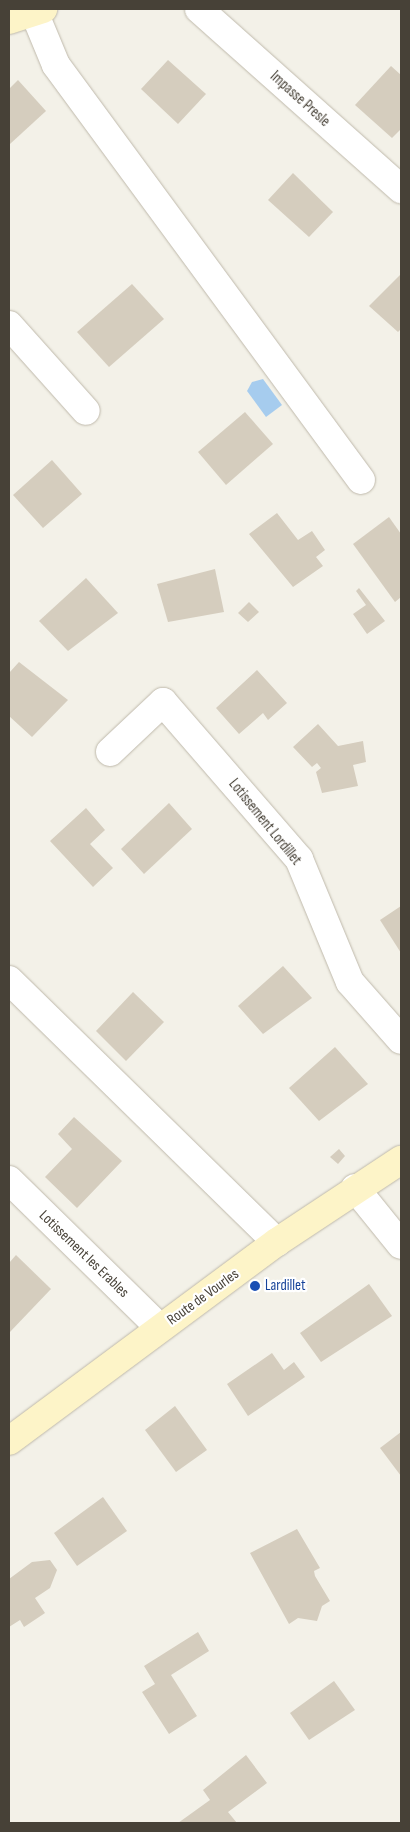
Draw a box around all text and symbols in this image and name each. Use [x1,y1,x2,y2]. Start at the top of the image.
street label: Impasse Presle [266,67,334,131]
street label: Lotissement Lordillet [225,775,305,869]
street label: Lotissement les Erables [35,1207,133,1301]
street label: Route de Vourles [164,1265,242,1329]
place label: Lardillet [265,1277,306,1295]
marker: Lardillet [249,1280,261,1292]

